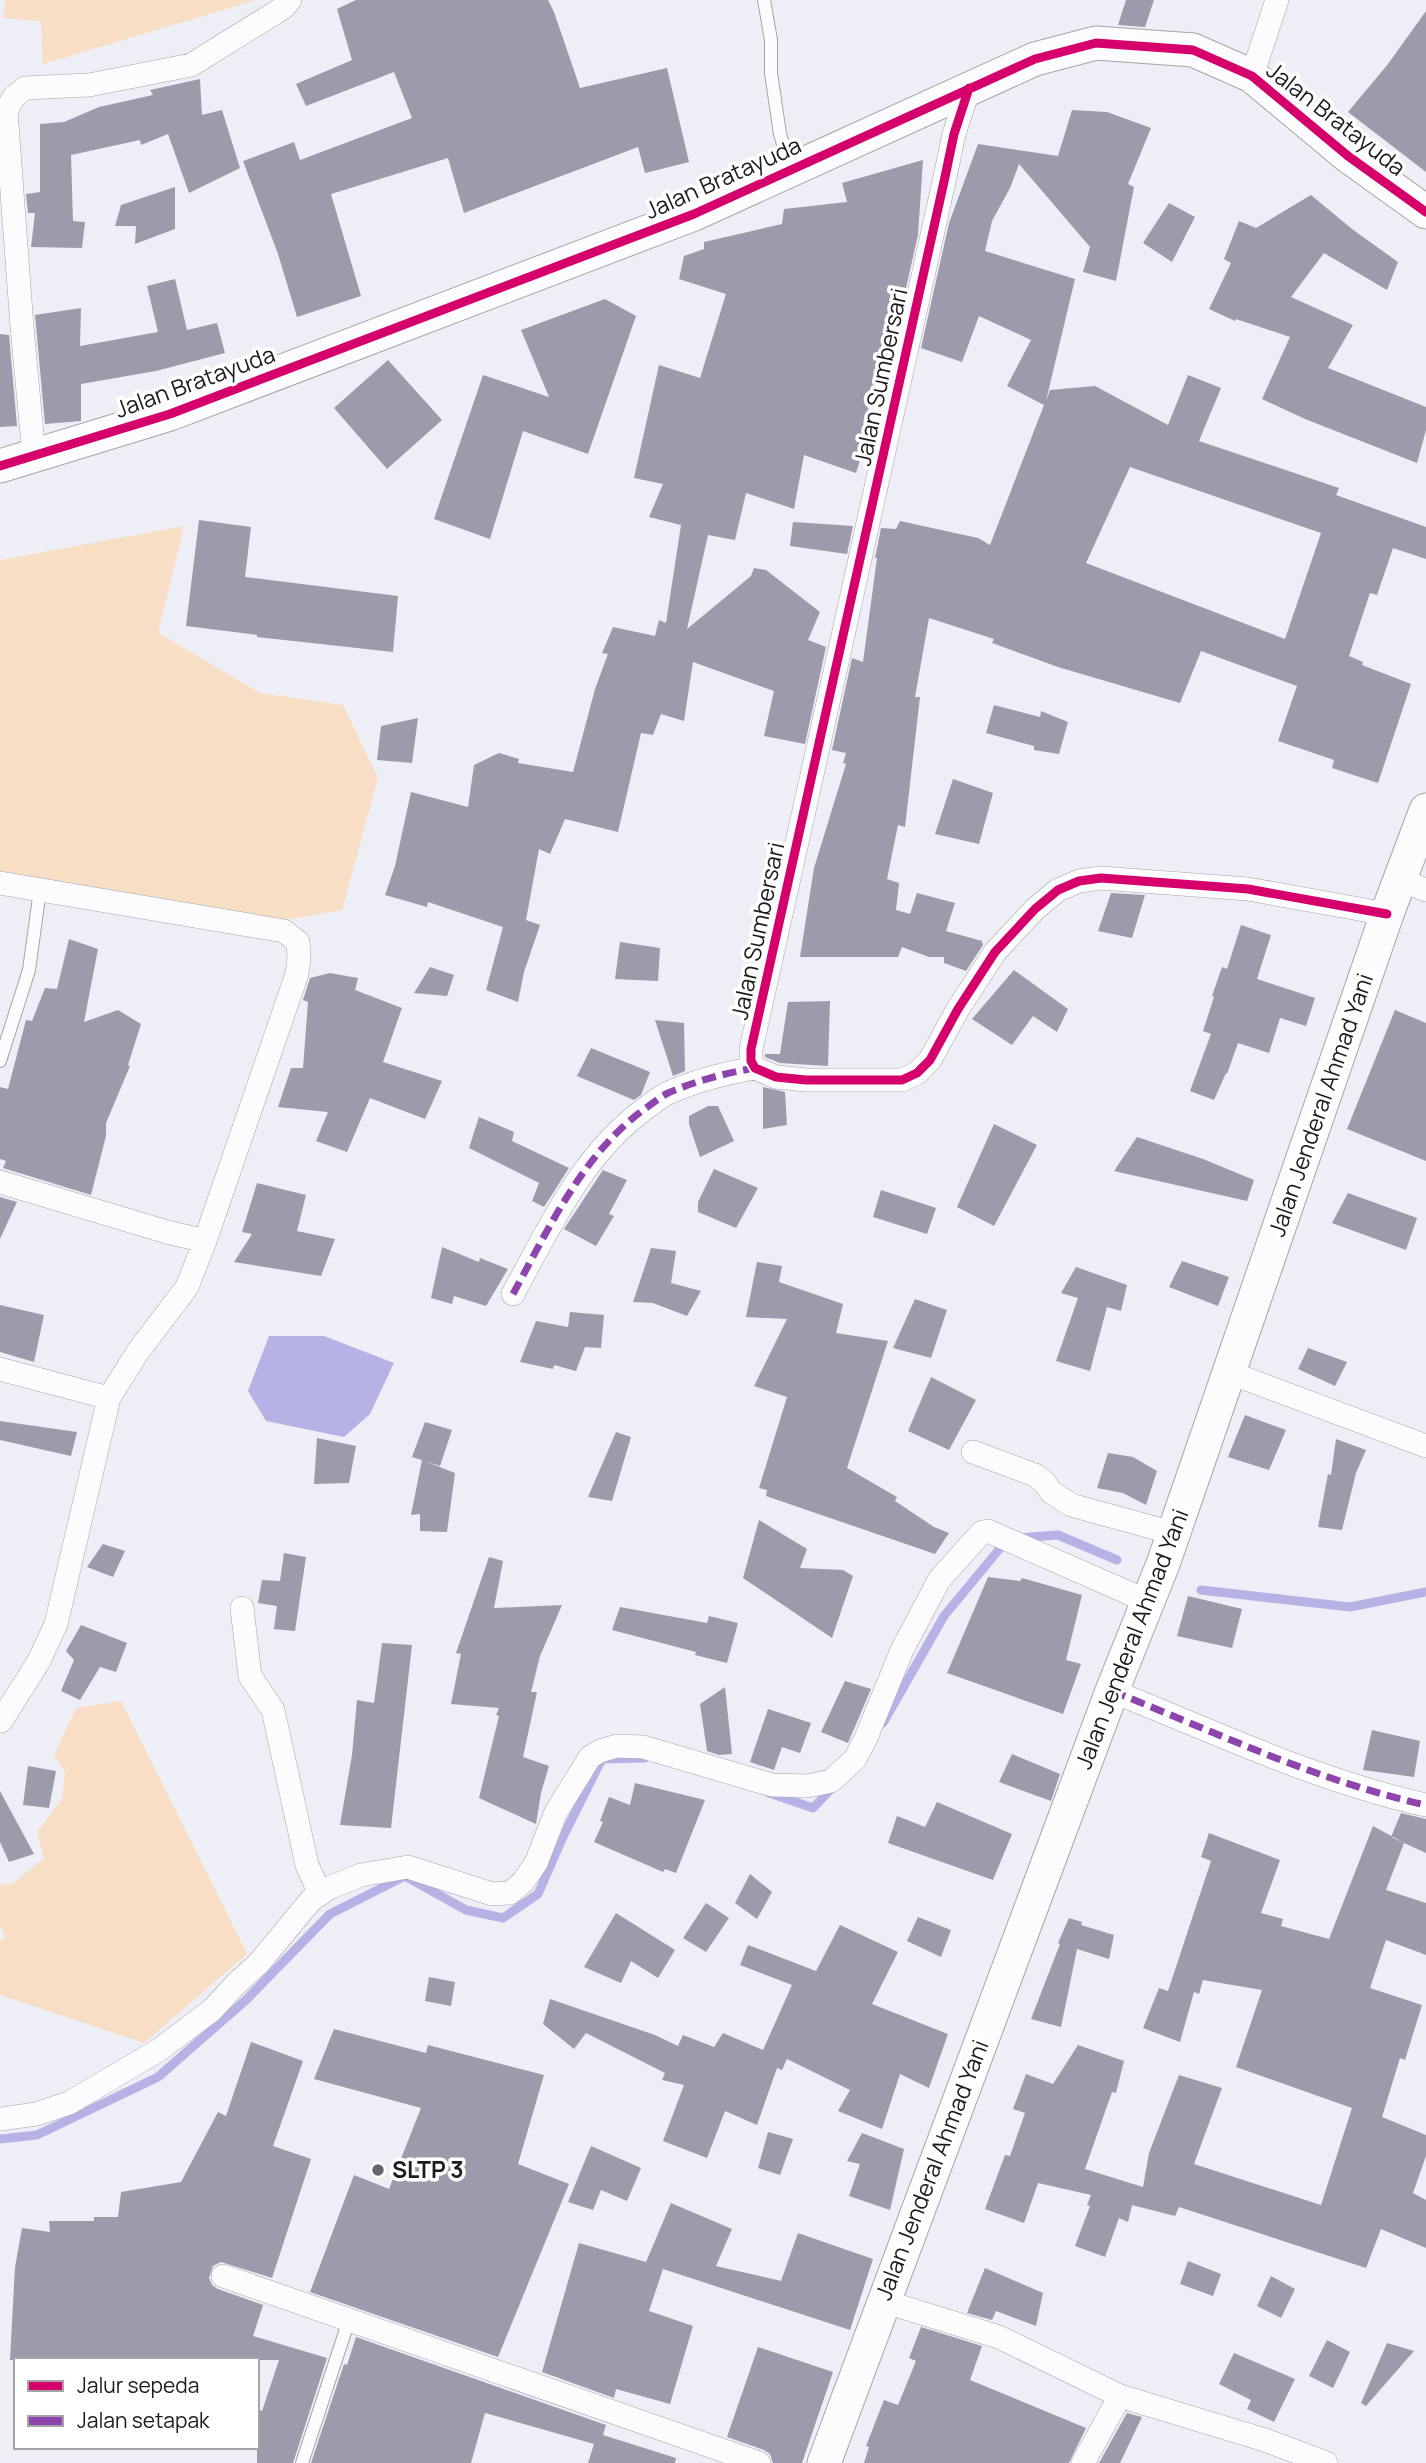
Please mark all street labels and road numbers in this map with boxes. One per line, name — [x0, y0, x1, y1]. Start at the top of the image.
street label: Jalan Bratayuda — [1261, 54, 1413, 183]
street label: Jalan Bratayuda — [639, 128, 806, 226]
street label: Jalan Sumbersari — [846, 285, 914, 468]
street label: Jalan Bratayuda — [110, 337, 279, 425]
street label: Jalan Sumbersari — [723, 839, 791, 1022]
street label: Jalan Jenderal Ahmad Yani — [1260, 969, 1380, 1241]
street label: Jalan Jenderal Ahmad Yani — [1067, 1504, 1196, 1773]
street label: Jalan Jenderal Ahmad Yani — [867, 2035, 996, 2304]

